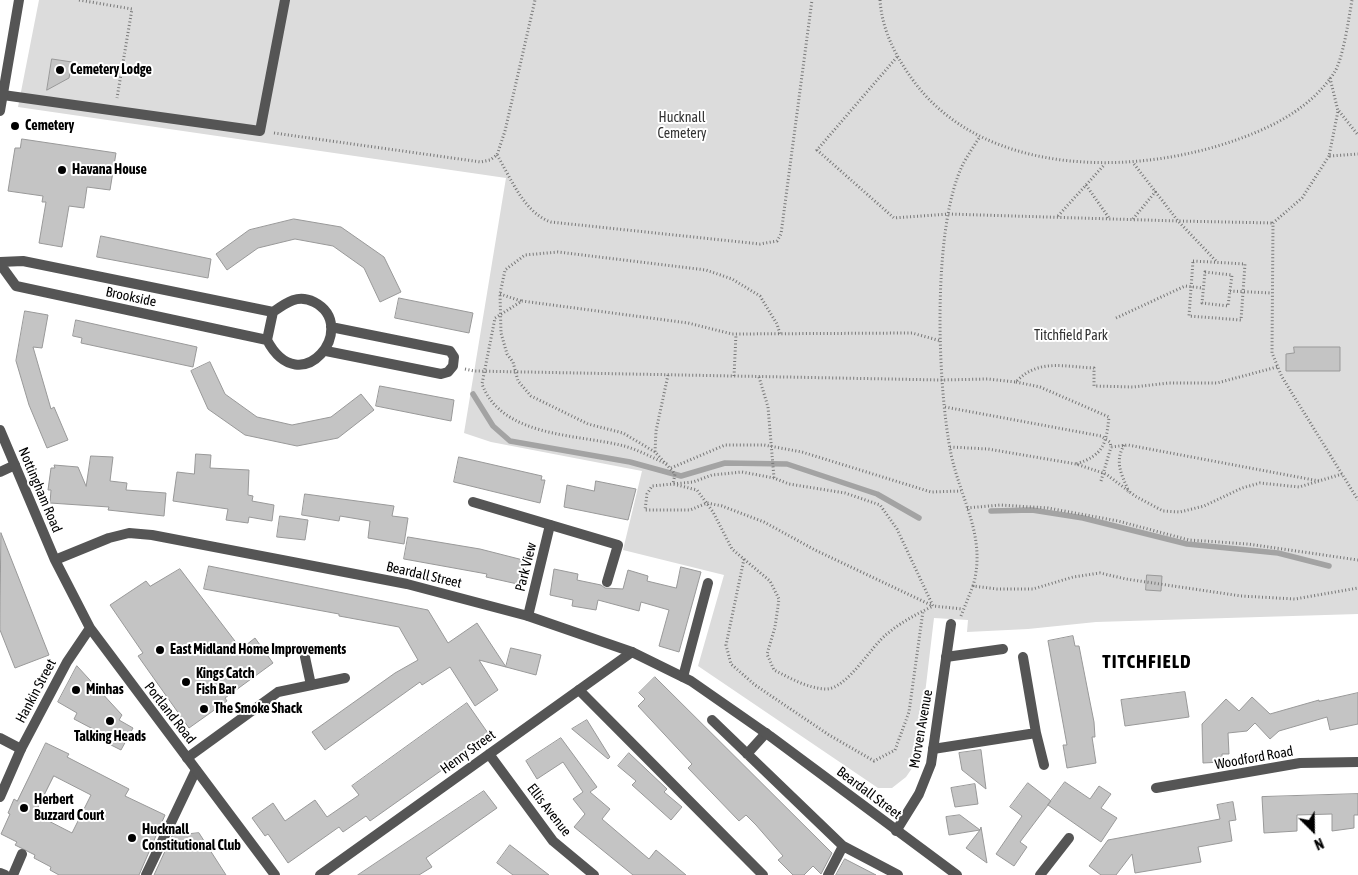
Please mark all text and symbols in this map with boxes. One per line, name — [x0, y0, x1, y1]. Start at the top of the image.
place label: Cemetery Lodge — [70, 62, 152, 78]
marker: Cemetery Lodge — [54, 64, 66, 76]
park label: Hucknall Cemetery — [657, 110, 707, 142]
place label: Cemetery — [25, 118, 74, 134]
marker: Cemetery — [9, 120, 21, 132]
place label: Havana House — [72, 162, 147, 178]
marker: Havana House — [56, 164, 68, 176]
street label: Brookside — [104, 283, 158, 311]
park label: Titchfield Park — [1034, 328, 1108, 344]
street label: Nottingham Road — [14, 445, 66, 535]
street label: Park View — [512, 541, 540, 593]
street label: Beardall Street — [385, 558, 463, 592]
place label: East Midland Home Improvements — [170, 642, 346, 658]
marker: East Midland Home Improvements — [154, 644, 166, 656]
district label: TITCHFIELD — [1101, 651, 1193, 673]
street label: Hankin Street — [12, 656, 60, 726]
place label: Kings Catch Fish Bar — [196, 666, 254, 699]
marker: Kings Catch Fish Bar — [180, 676, 192, 688]
street label: Portland Road — [141, 679, 199, 747]
place label: Minhas — [86, 682, 124, 698]
marker: Minhas — [70, 684, 82, 696]
street label: Morven Avenue — [906, 688, 936, 770]
place label: The Smoke Shack — [214, 701, 302, 717]
marker: The Smoke Shack — [198, 703, 210, 715]
marker: Talking Heads — [104, 715, 116, 727]
street label: Henry Street — [437, 726, 499, 778]
place label: Talking Heads — [74, 729, 146, 745]
street label: Woodford Road — [1213, 743, 1295, 773]
street label: Beardall Street — [833, 763, 905, 823]
street label: Ellis Avenue — [523, 780, 575, 840]
place label: Herbert Buzzard Court — [34, 792, 104, 824]
marker: Herbert Buzzard Court — [18, 802, 30, 814]
north arrow — [1288, 805, 1338, 855]
place label: Hucknall Constitutional Club — [142, 822, 241, 854]
marker: Hucknall Constitutional Club — [126, 832, 138, 844]
text: N — [1312, 835, 1326, 853]

